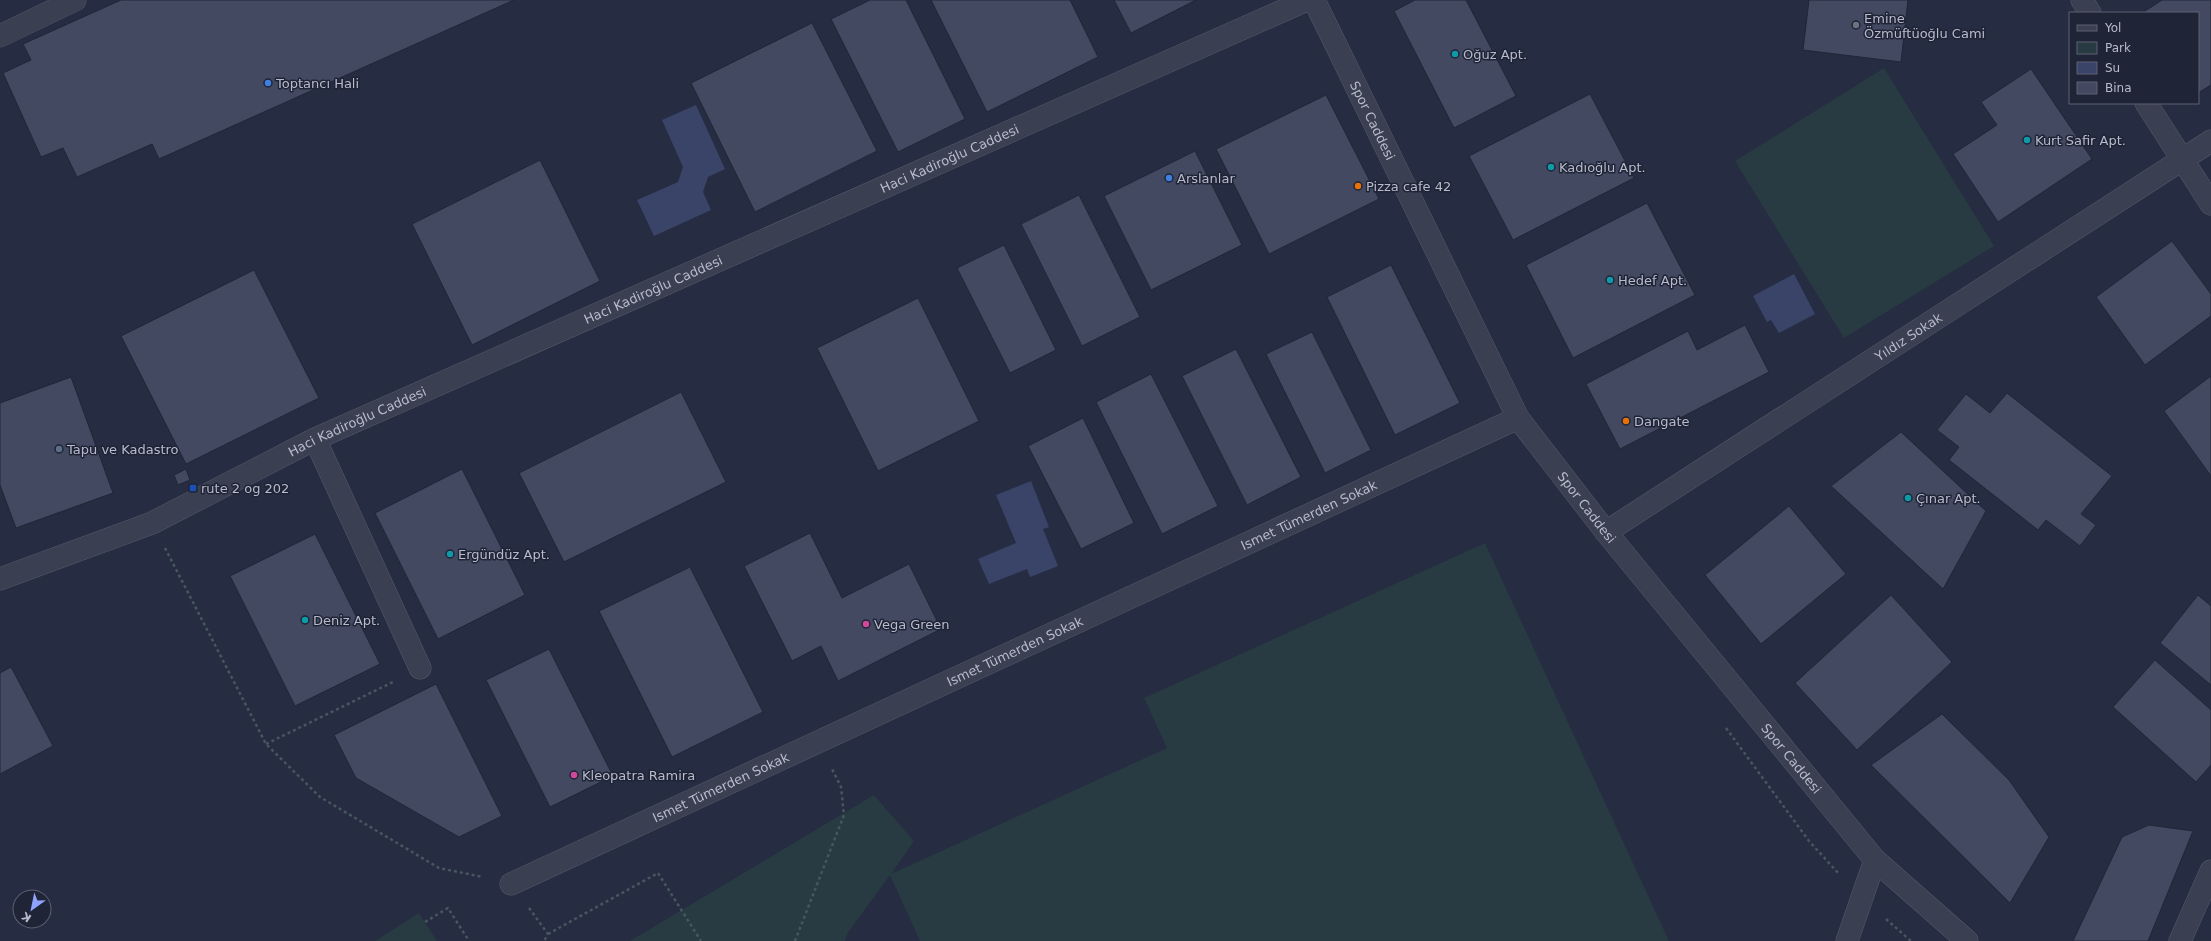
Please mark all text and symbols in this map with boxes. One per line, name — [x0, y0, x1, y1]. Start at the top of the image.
place label: Emine Özmüftüoğlu Cami — [1864, 11, 1985, 41]
legend — [2069, 12, 2199, 104]
marker: Emine Özmüftüoğlu Cami — [1851, 20, 1861, 30]
text: Yol — [2104, 21, 2121, 35]
text: Park — [2105, 41, 2131, 55]
place label: Oğuz Apt. — [1463, 47, 1527, 62]
marker: Oğuz Apt. — [1450, 49, 1460, 59]
text: Su — [2105, 61, 2120, 75]
place label: Toptancı Hali — [275, 76, 359, 91]
marker: Toptancı Hali — [263, 78, 273, 88]
street label: Spor Caddesi — [1347, 78, 1398, 162]
text: Bina — [2105, 81, 2132, 95]
street label: Haci Kadiroğlu Caddesi — [878, 121, 1021, 196]
place label: Kurt Safir Apt. — [2035, 133, 2126, 148]
marker: Kurt Safir Apt. — [2022, 135, 2032, 145]
place label: Kadıoğlu Apt. — [1559, 160, 1646, 175]
marker: Kadıoğlu Apt. — [1546, 162, 1556, 172]
place label: Arslanlar — [1177, 171, 1235, 186]
marker: Arslanlar — [1164, 173, 1174, 183]
place label: Pizza cafe 42 — [1366, 179, 1451, 194]
marker: Pizza cafe 42 — [1353, 181, 1363, 191]
street label: Haci Kadiroğlu Caddesi — [581, 252, 725, 327]
place label: Hedef Apt. — [1618, 273, 1687, 288]
marker: Hedef Apt. — [1605, 275, 1615, 285]
street label: Yıldız Sokak — [1871, 309, 1945, 364]
street label: Haci Kadiroğlu Caddesi — [285, 383, 428, 459]
place label: Dangate — [1634, 414, 1690, 429]
marker: Dangate — [1621, 416, 1631, 426]
place label: Tapu ve Kadastro — [66, 442, 179, 457]
marker: Tapu ve Kadastro — [54, 444, 64, 454]
street label: Spor Caddesi — [1555, 469, 1619, 546]
street label: Ismet Tümerden Sokak — [1238, 477, 1380, 553]
place label: rute 2 og 202 — [201, 481, 289, 496]
marker: rute 2 og 202 — [188, 483, 198, 493]
place label: Çınar Apt. — [1916, 491, 1981, 506]
marker: Çınar Apt. — [1903, 493, 1913, 503]
place label: Ergündüz Apt. — [458, 547, 550, 562]
marker: Ergündüz Apt. — [445, 549, 455, 559]
place label: Deniz Apt. — [313, 613, 380, 628]
street label: Ismet Tümerden Sokak — [944, 613, 1086, 689]
marker: Deniz Apt. — [300, 615, 310, 625]
place label: Vega Green — [874, 617, 950, 632]
marker: Vega Green — [861, 619, 871, 629]
street label: Spor Caddesi — [1759, 720, 1825, 796]
street label: Ismet Tümerden Sokak — [650, 749, 792, 825]
place label: Kleopatra Ramira — [582, 768, 695, 783]
marker: Kleopatra Ramira — [569, 770, 579, 780]
north arrow — [12, 889, 52, 929]
text: K — [19, 909, 34, 925]

